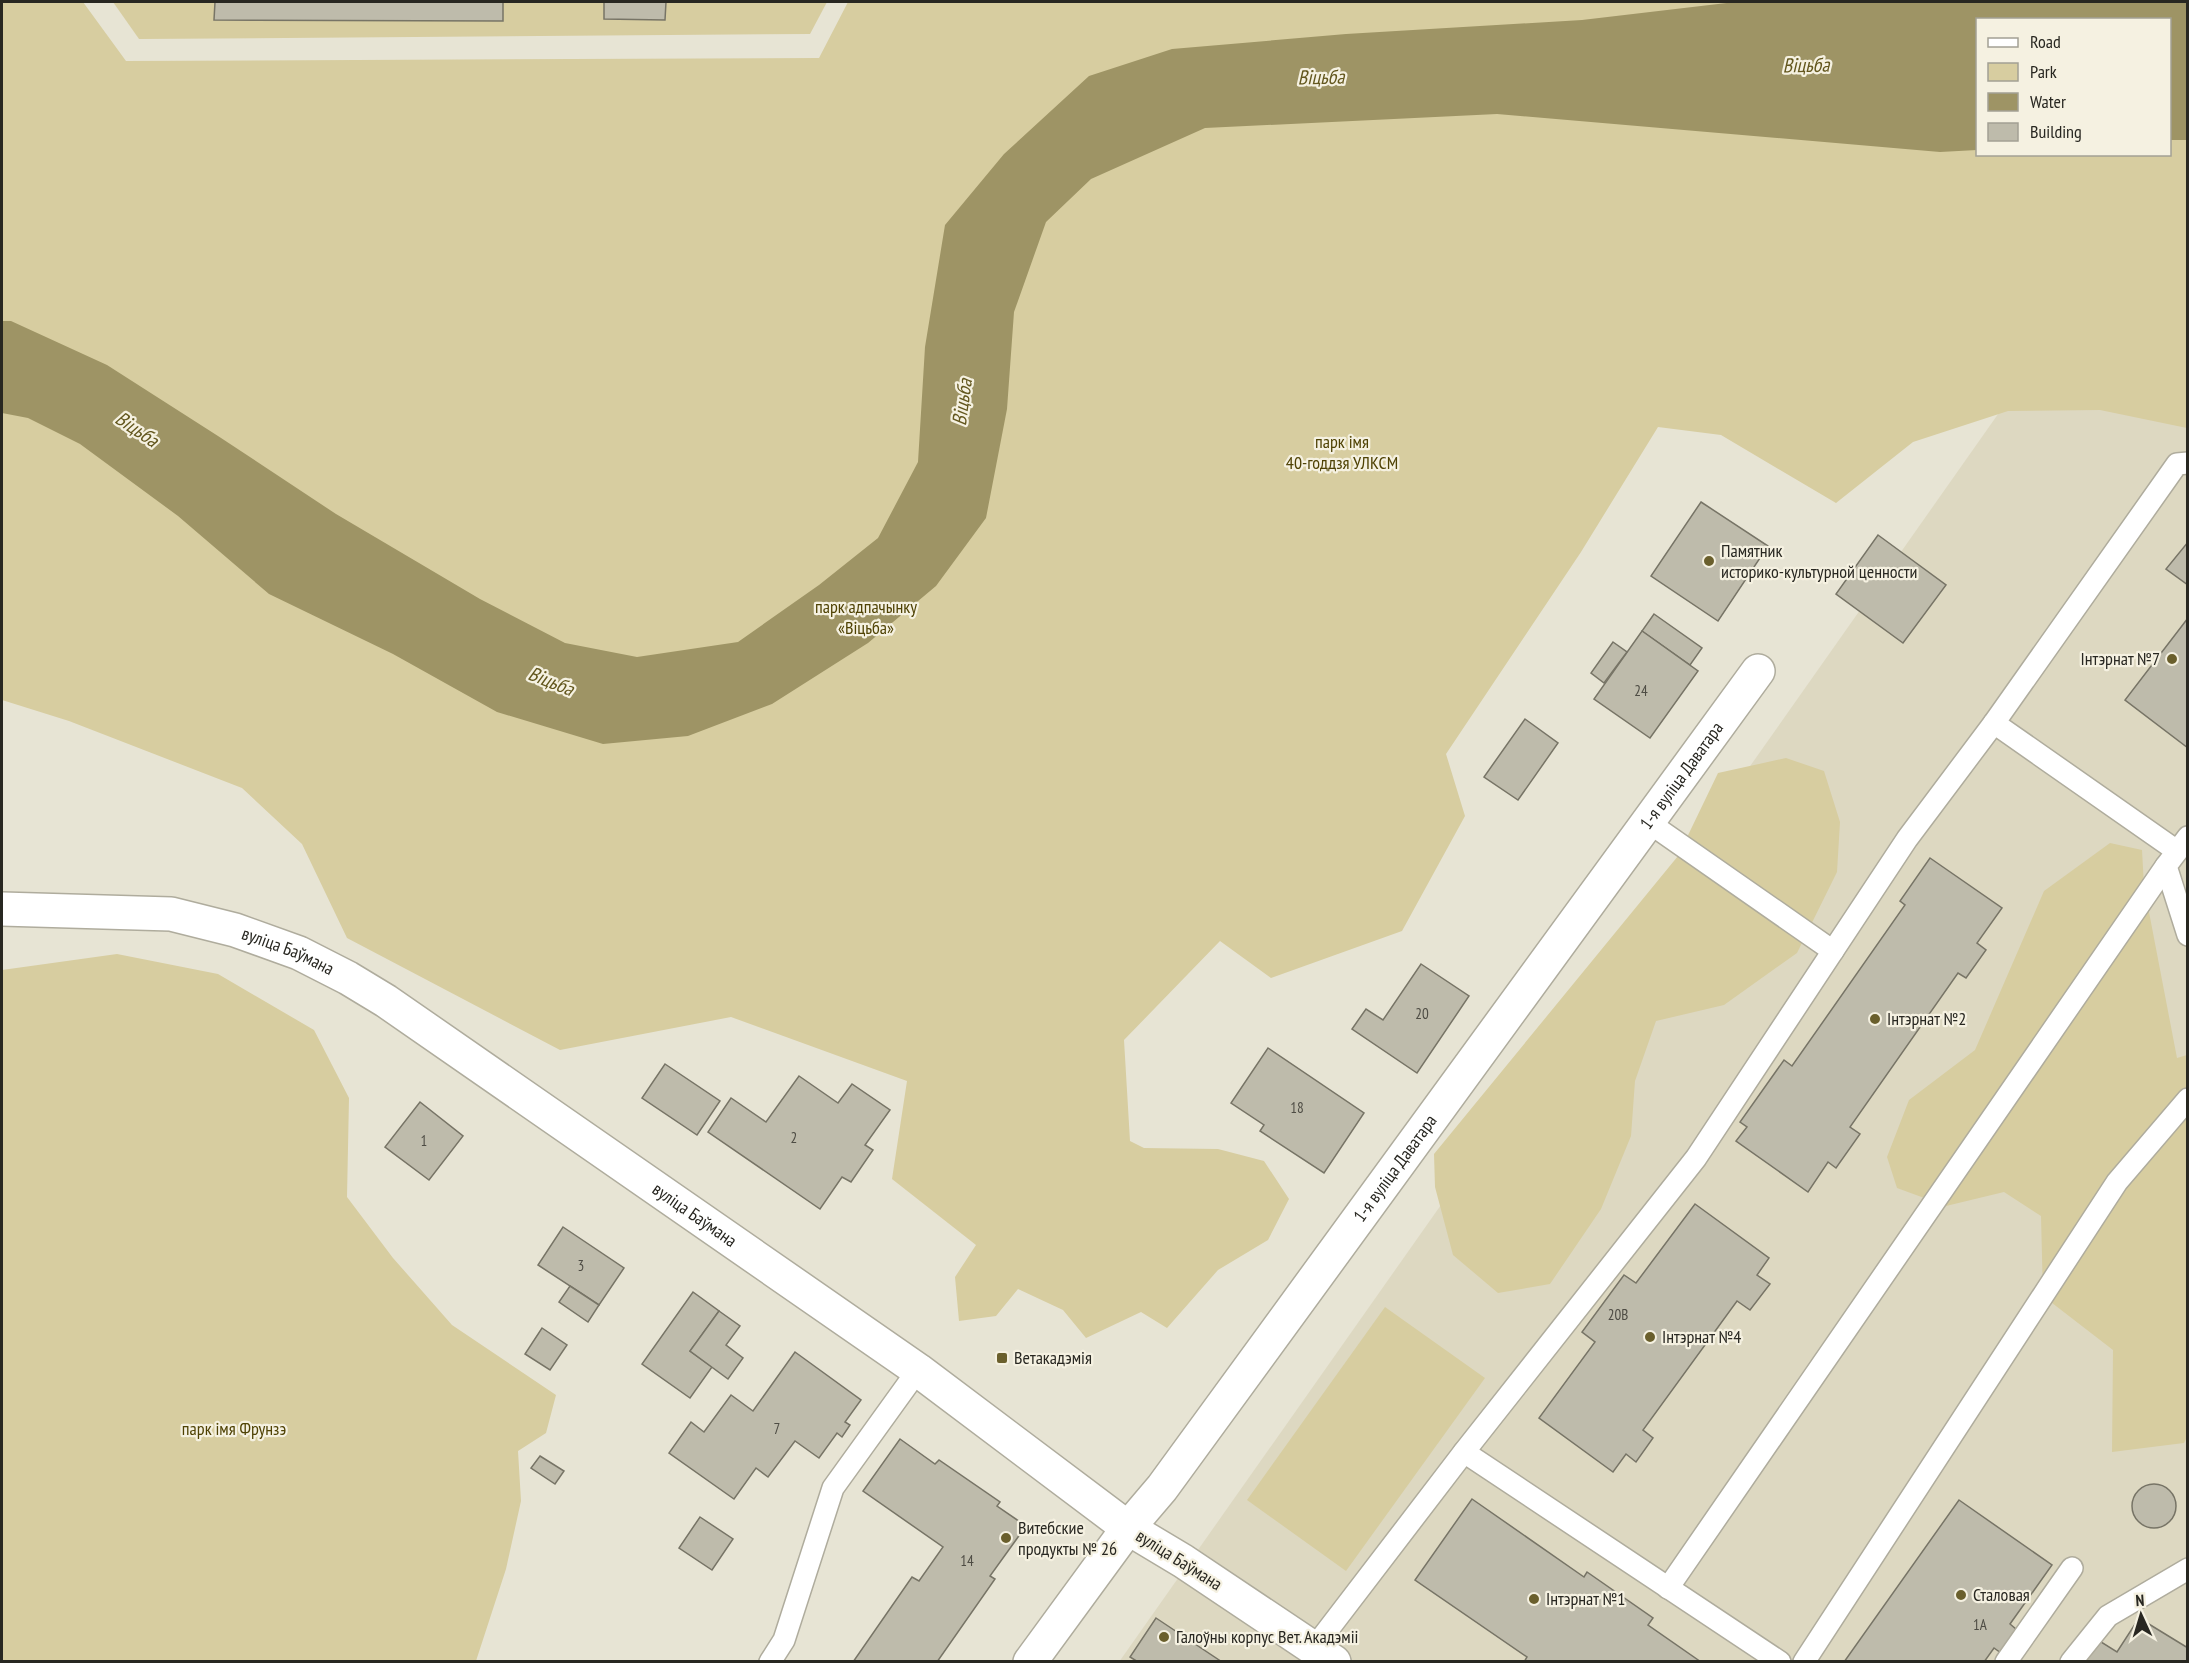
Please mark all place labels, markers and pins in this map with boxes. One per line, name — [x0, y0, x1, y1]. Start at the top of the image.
place label: Памятник историко-культурной ценности — [1721, 539, 1917, 583]
marker: Памятник историко-культурной ценности — [1702, 554, 1716, 568]
place label: Інтэрнат №7 — [2081, 647, 2160, 670]
marker: Інтэрнат №7 — [2165, 652, 2179, 666]
place label: Інтэрнат №2 — [1887, 1007, 1966, 1030]
marker: Інтэрнат №2 — [1868, 1012, 1882, 1026]
place label: Інтэрнат №4 — [1662, 1325, 1741, 1348]
marker: Інтэрнат №4 — [1643, 1330, 1657, 1344]
place label: Ветакадэмія — [1014, 1346, 1092, 1369]
marker: Ветакадэмія — [995, 1351, 1009, 1365]
place label: Витебские продукты № 26 — [1018, 1516, 1117, 1560]
marker: Витебские продукты № 26 — [999, 1531, 1013, 1545]
place label: Сталовая — [1973, 1583, 2030, 1606]
place label: Інтэрнат №1 — [1546, 1587, 1625, 1610]
marker: Сталовая — [1954, 1588, 1968, 1602]
marker: Інтэрнат №1 — [1527, 1592, 1541, 1606]
place label: Галоўны корпус Вет. Акадэміі — [1176, 1625, 1358, 1648]
marker: Галоўны корпус Вет. Акадэміі — [1157, 1630, 1171, 1644]

